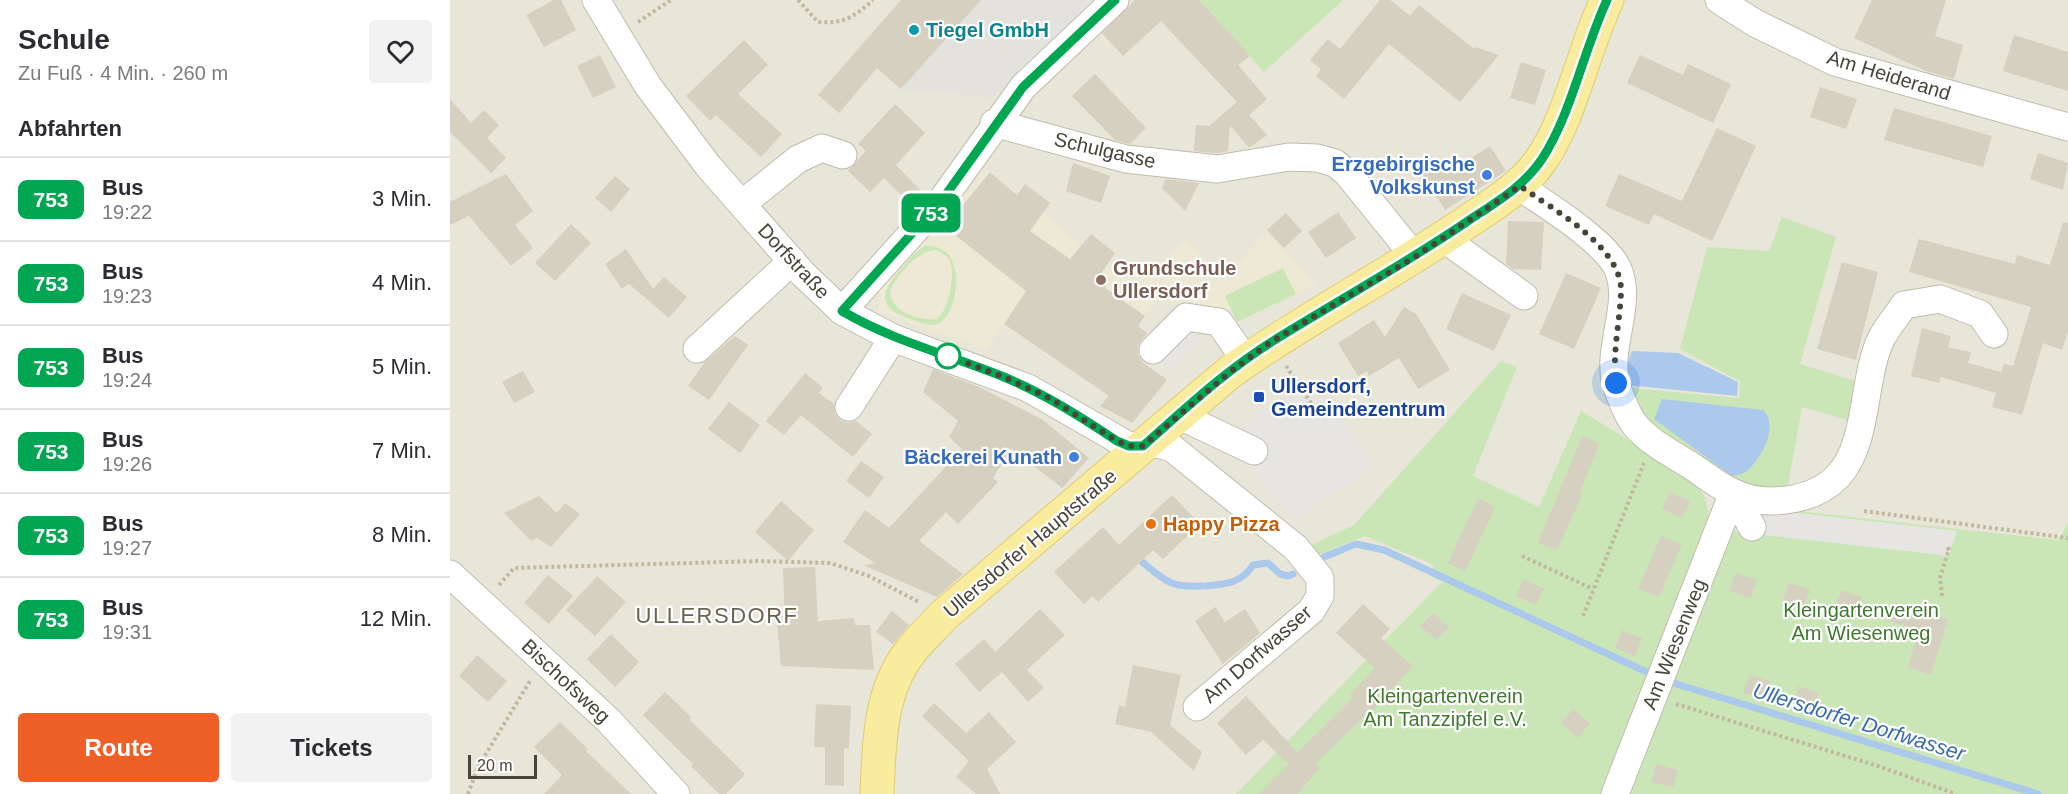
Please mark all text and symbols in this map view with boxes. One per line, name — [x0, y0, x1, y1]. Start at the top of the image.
place label: Tiegel GmbH — [926, 19, 1049, 41]
button: heart — [369, 20, 432, 83]
marker: Tiegel GmbH — [907, 23, 921, 37]
text: Schule — [18, 24, 110, 55]
street label: Am Heiderand — [1825, 46, 1953, 104]
text: Zu Fuß · 4 Min. · 260 m — [18, 62, 228, 84]
text: Abfahrten — [18, 116, 122, 141]
street label: Schulgasse — [1052, 128, 1158, 172]
place label: Erzgebirgische Volkskunst — [1332, 153, 1475, 198]
marker: Erzgebirgische Volkskunst — [1480, 168, 1494, 182]
text: Bus — [102, 175, 144, 200]
text: 3 Min. — [372, 186, 432, 211]
text: 753 — [33, 188, 69, 211]
line badge: 753 — [896, 194, 966, 232]
text: 19:22 — [102, 201, 152, 223]
text: 753 — [913, 202, 949, 225]
street label: Dorfstraße — [754, 219, 834, 303]
place label: Grundschule Ullersdorf — [1113, 257, 1236, 302]
text: Bus — [102, 259, 144, 284]
text: 4 Min. — [372, 270, 432, 295]
text: 753 — [33, 272, 69, 295]
marker: Grundschule Ullersdorf — [1094, 273, 1108, 287]
text: 19:23 — [102, 285, 152, 307]
text: Bus — [102, 343, 144, 368]
unlabelled marker — [935, 343, 961, 369]
text: 5 Min. — [372, 354, 432, 379]
text: 753 — [33, 356, 69, 379]
your location — [1601, 368, 1631, 398]
text: 19:24 — [102, 369, 152, 391]
place label: Ullersdorf, Gemeindezentrum — [1271, 375, 1445, 420]
marker: Ullersdorf, Gemeindezentrum — [1252, 390, 1266, 404]
text: Bus — [102, 427, 144, 452]
text: 7 Min. — [372, 438, 432, 463]
text: 753 — [33, 440, 69, 463]
place label: Bäckerei Kunath — [904, 446, 1062, 468]
marker: Bäckerei Kunath — [1067, 450, 1081, 464]
text: 19:26 — [102, 453, 152, 475]
street label: Ullersdorfer Hauptstraße — [939, 464, 1121, 622]
text: Bus — [102, 511, 144, 536]
place label: Happy Pizza — [1163, 513, 1281, 535]
marker: Happy Pizza — [1144, 517, 1158, 531]
text: 8 Min. — [372, 522, 432, 547]
text: 753 — [33, 524, 69, 547]
text: 19:27 — [102, 537, 152, 559]
street label: Am Wiesenweg — [1638, 575, 1710, 713]
text: Bus — [102, 595, 144, 620]
park label: Kleingartenverein Am Wiesenweg — [1783, 599, 1939, 644]
street label: Am Dorfwasser — [1198, 601, 1316, 707]
district label: ULLERSDORF — [636, 603, 798, 628]
text: 12 Min. — [360, 606, 432, 631]
text: 753 — [33, 608, 69, 631]
text: 19:31 — [102, 621, 152, 643]
street label: Bischofsweg — [517, 635, 615, 727]
water label: Ullersdorfer Dorfwasser — [1750, 678, 1969, 765]
park label: Kleingartenverein Am Tanzzipfel e.V. — [1363, 685, 1527, 730]
button: Route — [18, 713, 219, 782]
button: Tickets — [231, 713, 432, 782]
scale bar — [468, 752, 537, 780]
text: 20 m — [477, 757, 513, 774]

